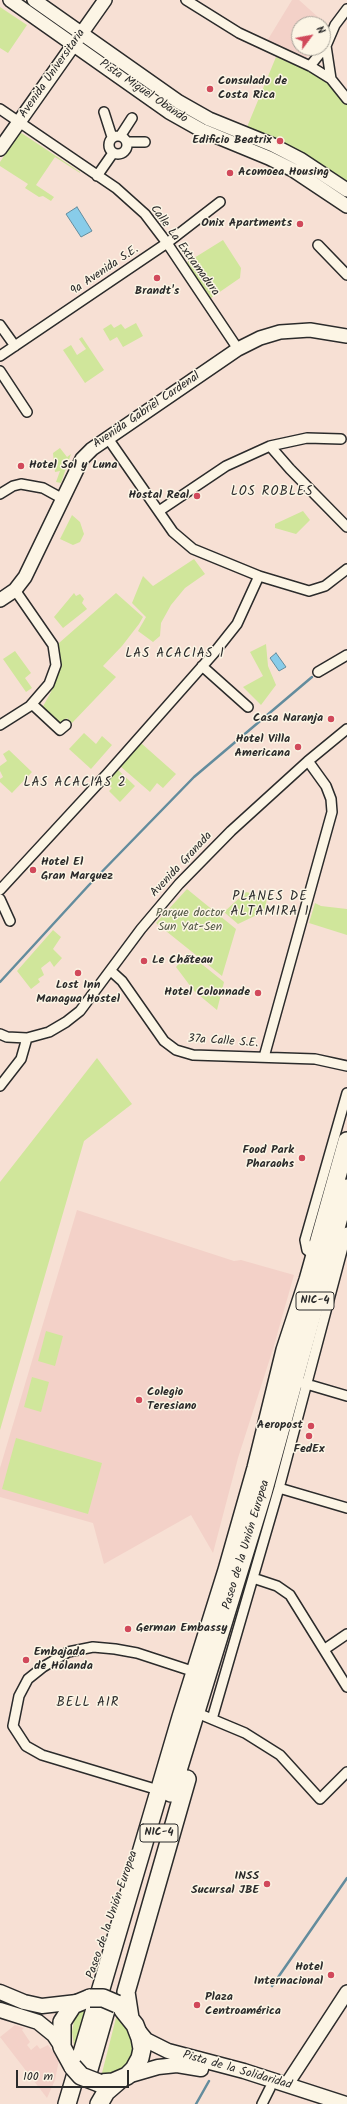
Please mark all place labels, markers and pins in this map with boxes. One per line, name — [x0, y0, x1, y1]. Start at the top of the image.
place label: Consulado de Costa Rica — [218, 75, 287, 103]
marker: Consulado de Costa Rica — [205, 84, 215, 94]
place label: Edificio Beatrix — [192, 134, 272, 148]
marker: Edificio Beatrix — [275, 136, 285, 146]
place label: Acomoea Housing — [238, 166, 329, 180]
marker: Acomoea Housing — [225, 168, 235, 178]
place label: Onix Apartments — [201, 217, 292, 231]
marker: Onix Apartments — [295, 219, 305, 229]
marker: Brandt's — [152, 273, 162, 283]
place label: Brandt's — [135, 285, 179, 299]
place label: Hotel Sol y Luna — [29, 459, 117, 473]
marker: Hotel Sol y Luna — [16, 461, 26, 471]
place label: Hostal Real — [128, 489, 189, 503]
marker: Hostal Real — [192, 491, 202, 501]
place label: Casa Naranja — [253, 712, 323, 726]
marker: Casa Naranja — [326, 714, 336, 724]
place label: Hotel Villa Americana — [235, 733, 290, 761]
marker: Hotel Villa Americana — [293, 742, 303, 752]
place label: Hotel El Gran Marquez — [41, 856, 113, 884]
marker: Hotel El Gran Marquez — [28, 865, 38, 875]
place label: Le Chãteau — [152, 954, 213, 968]
marker: Le Chãteau — [139, 956, 149, 966]
marker: Lost Inn Managua Hostel — [73, 968, 83, 978]
place label: Lost Inn Managua Hostel — [36, 979, 120, 1007]
place label: Hotel Colonnade — [164, 986, 250, 1000]
marker: Hotel Colonnade — [253, 988, 263, 998]
place label: Food Park Pharaohs — [242, 1144, 294, 1172]
marker: Food Park Pharaohs — [297, 1153, 307, 1163]
place label: Colegio Teresiano — [147, 1386, 197, 1414]
marker: Colegio Teresiano — [134, 1395, 144, 1405]
place label: Aeropost — [257, 1419, 303, 1433]
marker: Aeropost — [306, 1421, 316, 1431]
marker: FedEx — [304, 1431, 314, 1441]
place label: FedEx — [293, 1443, 325, 1457]
place label: German Embassy — [136, 1622, 227, 1636]
marker: German Embassy — [123, 1624, 133, 1634]
place label: Embajada de Holanda — [34, 1646, 93, 1674]
marker: Embajada de Holanda — [21, 1655, 31, 1665]
place label: INSS Sucursal JBE — [191, 1870, 259, 1898]
marker: INSS Sucursal JBE — [262, 1879, 272, 1889]
place label: Hotel Internacional — [254, 1961, 323, 1989]
marker: Hotel Internacional — [326, 1970, 336, 1980]
place label: Plaza Centroamérica — [205, 1991, 281, 2019]
marker: Plaza Centroamérica — [192, 2000, 202, 2010]

